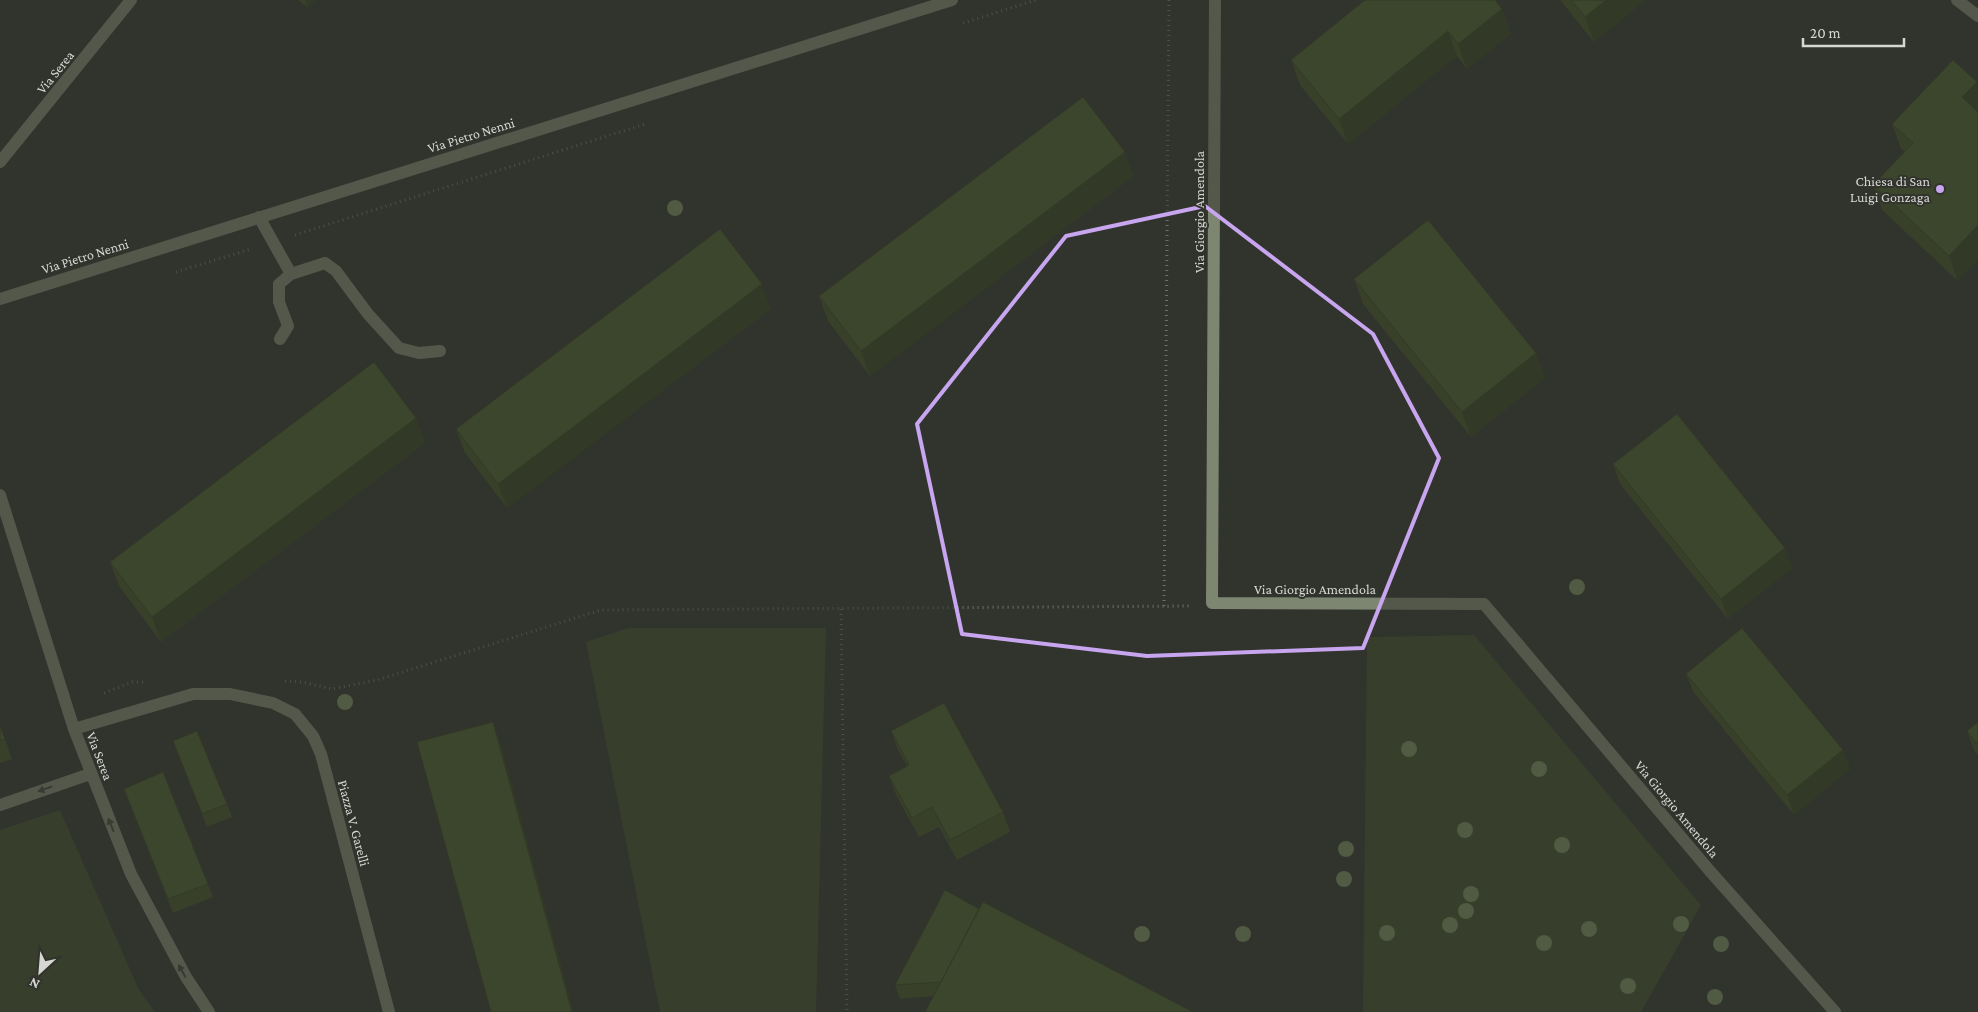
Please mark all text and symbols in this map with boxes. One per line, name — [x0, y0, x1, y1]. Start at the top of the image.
scale bar — [1803, 15, 1904, 47]
text: 20 m — [1810, 25, 1841, 41]
street label: Via Serea — [33, 47, 77, 97]
street label: Via Pietro Nenni — [426, 114, 517, 156]
street label: Via Giorgio Amendola — [1191, 150, 1207, 273]
place label: Chiesa di San Luigi Gonzaga — [1850, 173, 1931, 205]
marker: Chiesa di San Luigi Gonzaga — [1934, 183, 1946, 195]
street label: Via Pietro Nenni — [40, 235, 131, 277]
street label: Via Giorgio Amendola — [1254, 581, 1377, 597]
street label: Via Serea — [83, 730, 117, 783]
street label: Via Giorgio Amendola — [1632, 757, 1723, 861]
street label: Piazza V. Garelli — [335, 778, 373, 868]
one-way arrow — [38, 786, 53, 793]
one-way arrow — [107, 817, 115, 832]
north arrow — [15, 947, 65, 997]
one-way arrow — [178, 964, 187, 978]
text: N — [26, 974, 42, 993]

